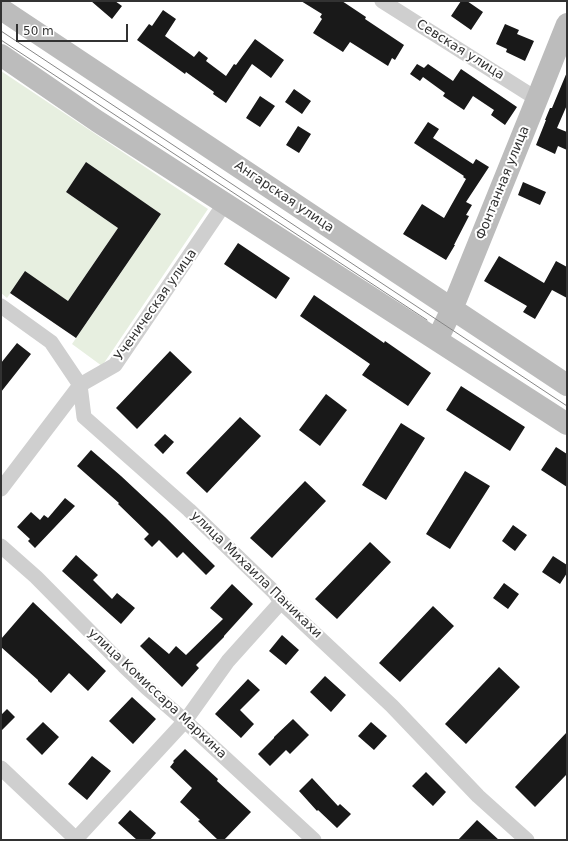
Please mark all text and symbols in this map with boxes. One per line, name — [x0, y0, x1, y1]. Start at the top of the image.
scale bar — [18, 16, 130, 42]
street label: Севская улица — [413, 17, 507, 83]
text: 50 m — [23, 24, 54, 38]
street label: Фонтанная улица — [473, 124, 533, 242]
street label: Ангарская улица — [231, 158, 337, 236]
street label: Ученическая улица — [112, 246, 200, 364]
street label: улица Михаила Паникахи — [187, 508, 325, 642]
street label: улица Комиссара Маркина — [85, 626, 229, 762]

